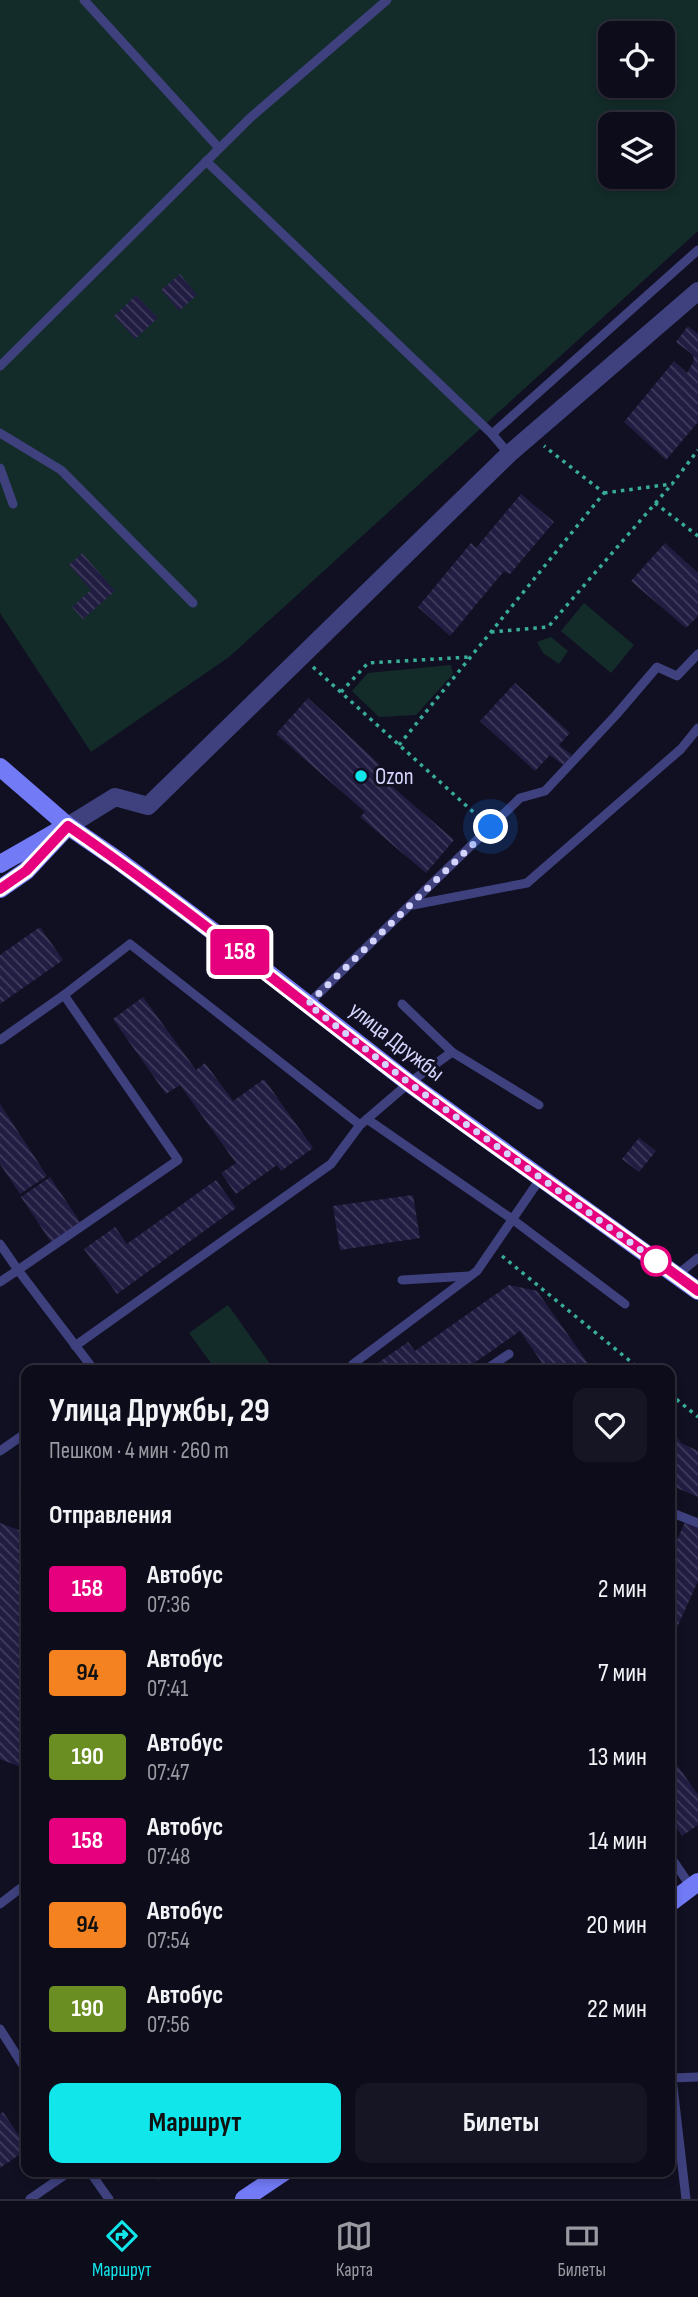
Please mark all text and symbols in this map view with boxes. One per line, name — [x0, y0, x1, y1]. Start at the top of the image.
map controls — [598, 21, 675, 189]
button: locate — [598, 21, 675, 98]
button: layers — [598, 112, 675, 189]
place label: Ozon — [375, 763, 414, 791]
marker: Ozon — [353, 768, 369, 784]
your location — [473, 809, 508, 844]
line badge: 158 — [200, 929, 280, 975]
text: 158 — [224, 937, 256, 966]
street label: улица Дружбы — [343, 996, 450, 1088]
unlabelled marker — [641, 1246, 671, 1276]
button: heart — [573, 1388, 647, 1462]
text: Улица Дружбы, 29 — [49, 1391, 270, 1431]
text: Пешком · 4 мин · 260 m — [49, 1437, 229, 1465]
text: Отправления — [49, 1500, 172, 1531]
text: Автобус — [147, 1560, 223, 1591]
text: 158 — [72, 1574, 103, 1603]
text: 2 мин — [598, 1574, 647, 1605]
text: 07:36 — [147, 1591, 190, 1619]
text: Автобус — [147, 1644, 223, 1675]
text: 94 — [76, 1658, 99, 1687]
text: 7 мин — [598, 1658, 647, 1689]
text: 07:41 — [147, 1675, 188, 1703]
text: Автобус — [147, 1728, 223, 1759]
text: 190 — [71, 1742, 104, 1771]
text: 13 мин — [588, 1742, 647, 1773]
text: 07:47 — [147, 1759, 189, 1787]
text: Автобус — [147, 1812, 223, 1843]
text: 158 — [72, 1826, 103, 1855]
text: 14 мин — [588, 1826, 647, 1857]
text: 07:48 — [147, 1843, 190, 1871]
text: Автобус — [147, 1896, 223, 1927]
text: 94 — [76, 1910, 99, 1939]
text: 20 мин — [586, 1910, 647, 1941]
text: 07:54 — [147, 1927, 190, 1955]
text: Автобус — [147, 1980, 223, 2011]
text: 190 — [71, 1994, 104, 2023]
text: 22 мин — [587, 1994, 647, 2025]
text: 07:56 — [147, 2011, 190, 2039]
button: Маршрут — [49, 2083, 341, 2163]
button: Билеты — [355, 2083, 647, 2163]
tab: Маршрут — [92, 2217, 151, 2282]
tab: Карта — [335, 2217, 373, 2282]
tab: Билеты — [557, 2217, 606, 2282]

